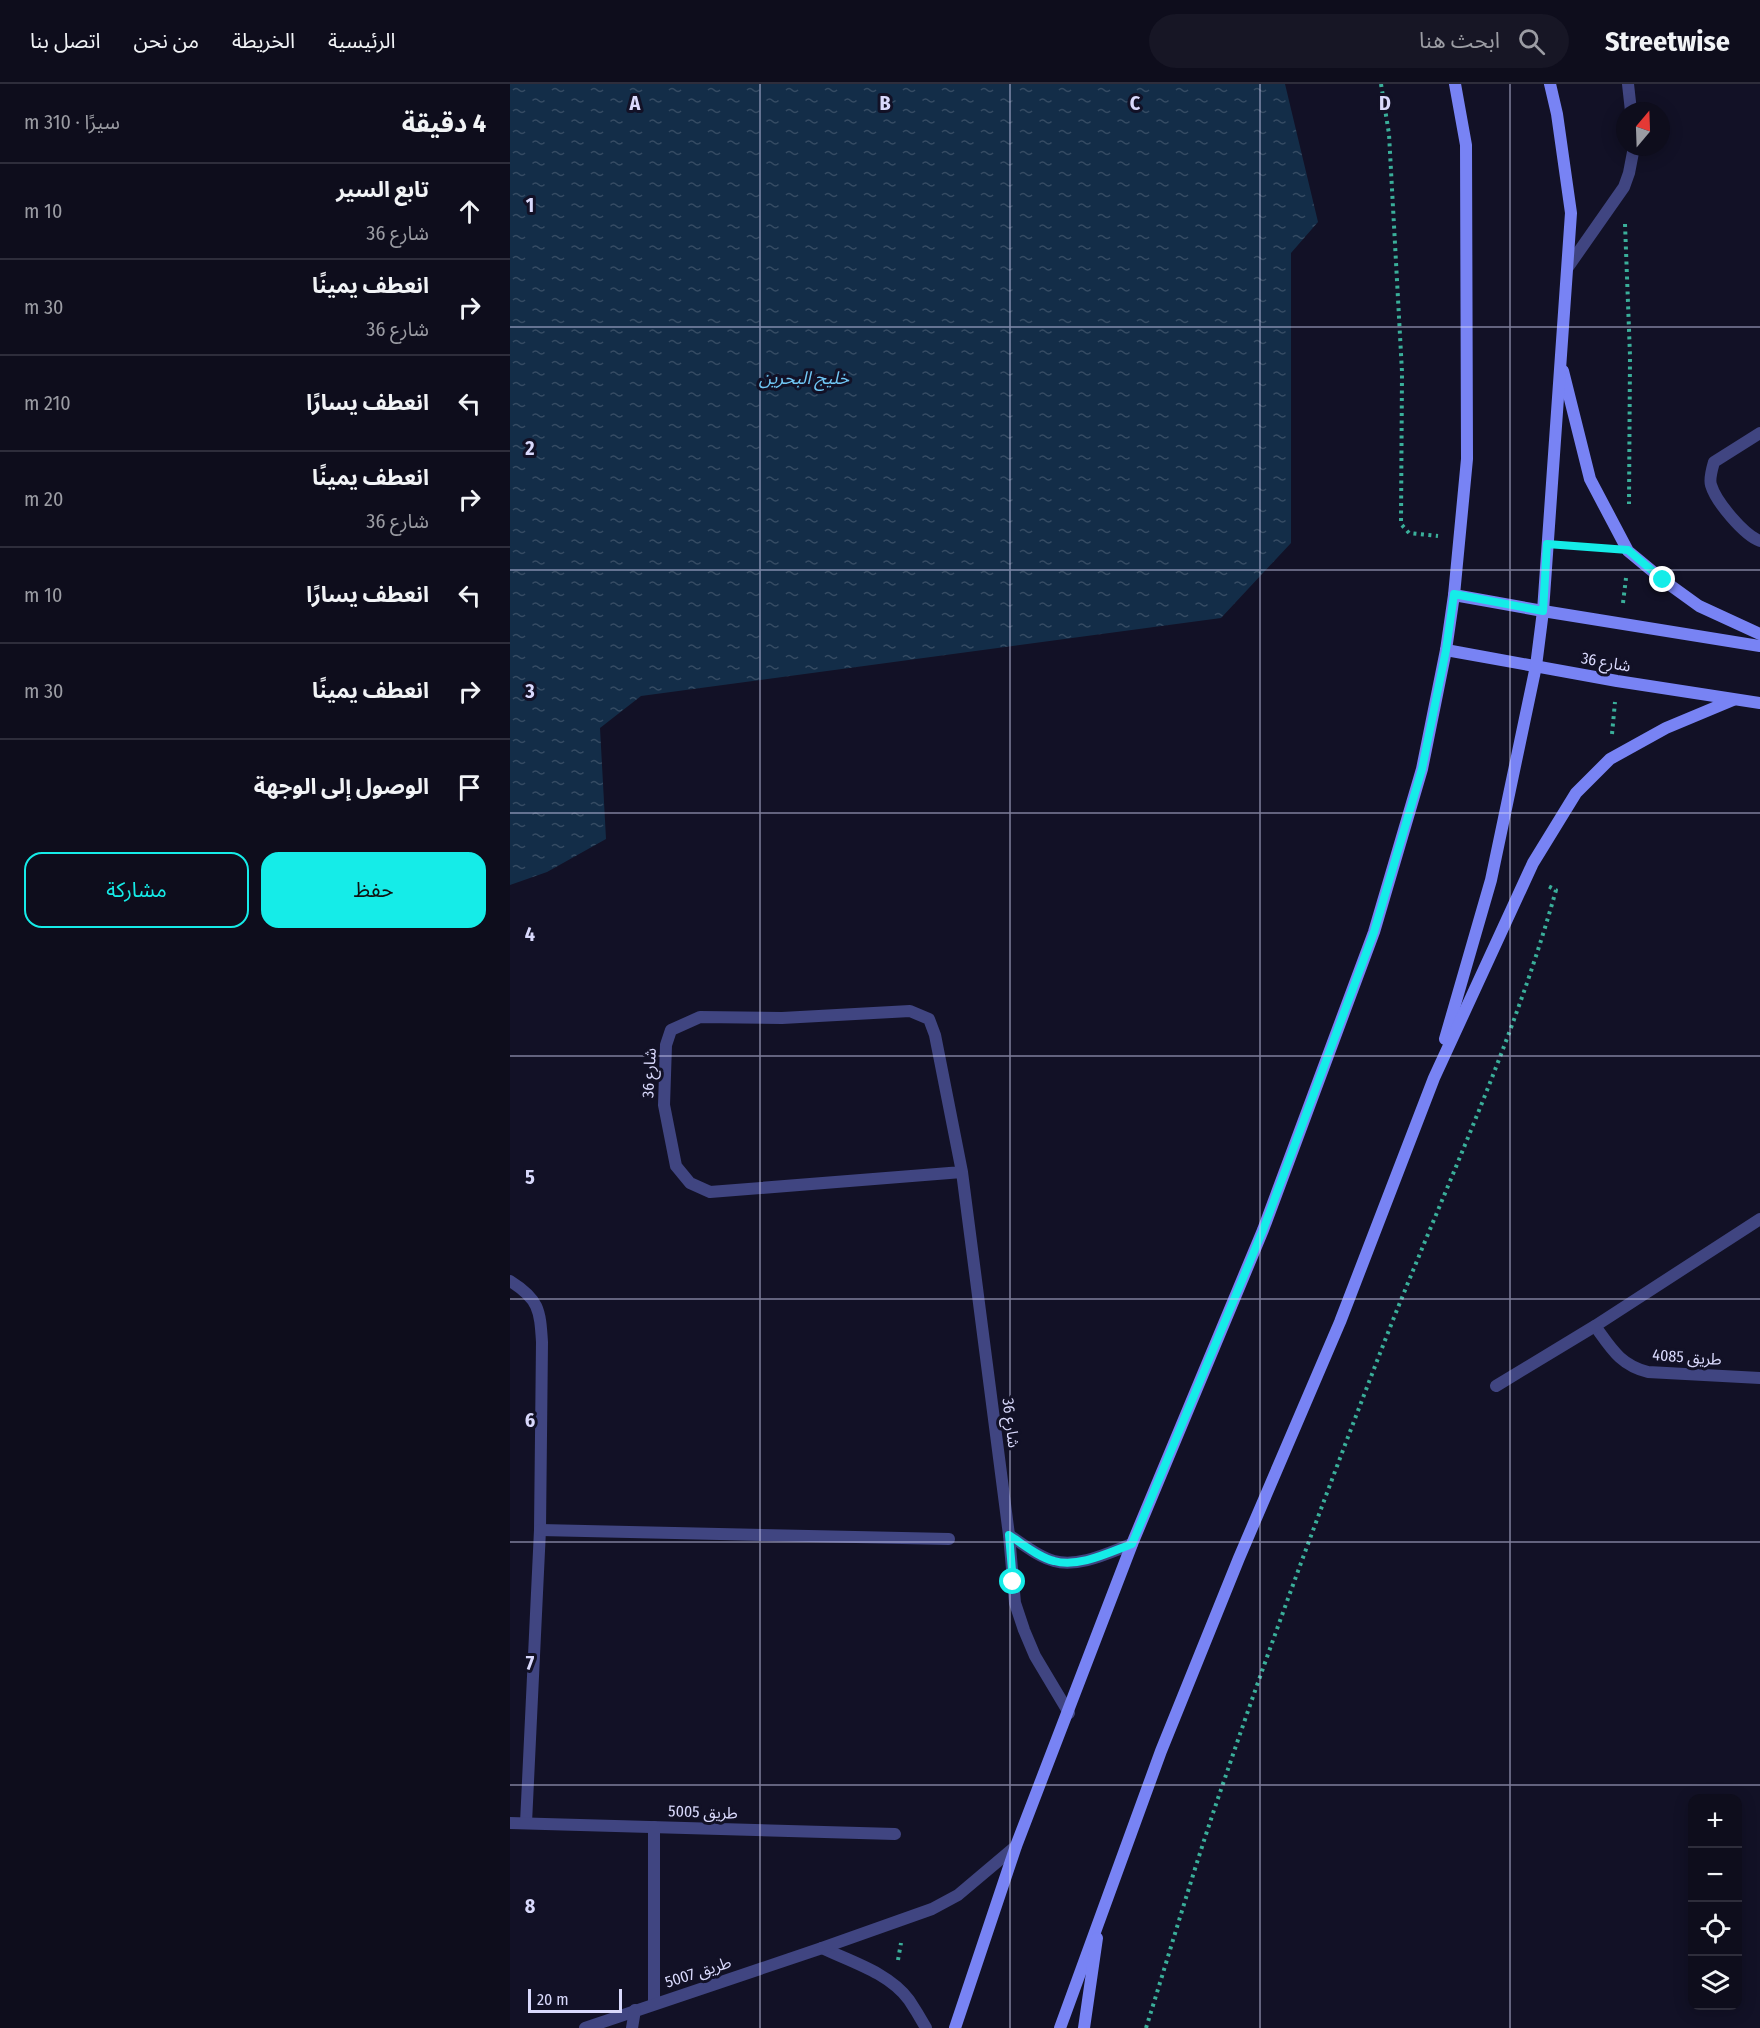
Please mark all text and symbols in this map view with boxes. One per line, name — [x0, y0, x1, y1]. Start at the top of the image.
search box — [1149, 14, 1569, 68]
icon: search — [1515, 25, 1548, 58]
text: Streetwise — [1605, 25, 1730, 58]
text: ابحث هنا — [1419, 27, 1500, 54]
text: اتصل بنا — [30, 28, 100, 54]
text: من نحن — [133, 28, 199, 54]
text: الخريطة — [232, 28, 295, 54]
text: الرئيسية — [328, 28, 396, 54]
text: A — [629, 91, 642, 115]
text: B — [879, 91, 891, 115]
text: C — [1130, 91, 1141, 115]
text: D — [1379, 91, 1391, 115]
north arrow — [1616, 102, 1670, 156]
text: 4 دقيقة — [402, 108, 486, 139]
text: سيرًا · 310 m — [24, 110, 120, 134]
text: تابع السير — [336, 176, 429, 203]
text: 1 — [526, 193, 534, 217]
icon: ahead — [453, 195, 486, 228]
text: 10 m — [24, 199, 62, 223]
text: شارع 36 — [366, 221, 429, 245]
text: انعطف يمينًا — [312, 272, 429, 299]
icon: right — [453, 291, 486, 324]
text: 30 m — [24, 295, 64, 319]
text: شارع 36 — [366, 317, 429, 341]
water label: خليج البحرين — [759, 367, 850, 392]
icon: left — [453, 387, 486, 420]
text: انعطف يسارًا — [306, 389, 429, 416]
text: 210 m — [24, 391, 71, 415]
text: 2 — [524, 436, 535, 460]
text: انعطف يمينًا — [312, 464, 429, 491]
icon: right — [453, 483, 486, 516]
text: 20 m — [24, 487, 63, 511]
text: شارع 36 — [366, 509, 429, 533]
route end — [1649, 566, 1675, 592]
icon: left — [453, 579, 486, 612]
text: انعطف يسارًا — [306, 581, 429, 608]
text: 10 m — [24, 583, 62, 607]
street label: شارع 36 — [1579, 648, 1632, 679]
icon: right — [453, 675, 486, 708]
text: انعطف يمينًا — [312, 677, 429, 704]
text: 30 m — [24, 679, 64, 703]
text: 3 — [524, 679, 535, 703]
icon: arrive — [453, 771, 486, 804]
text: الوصول إلى الوجهة — [254, 773, 429, 800]
button: مشاركة — [24, 852, 249, 928]
button: حفظ — [261, 852, 486, 928]
text: 4 — [525, 922, 535, 946]
street label: شارع 36 — [638, 1047, 663, 1099]
text: 5 — [525, 1165, 535, 1189]
street label: طريق 4085 — [1652, 1345, 1723, 1370]
street label: شارع 36 — [996, 1397, 1023, 1449]
text: 6 — [525, 1408, 535, 1432]
route start — [999, 1568, 1025, 1594]
text: 7 — [526, 1651, 535, 1675]
map controls — [1688, 1794, 1742, 2010]
button: + — [1688, 1794, 1742, 1848]
street label: طريق 5005 — [668, 1801, 738, 1824]
button: − — [1688, 1848, 1742, 1902]
text: 8 — [525, 1894, 536, 1918]
button: locate — [1688, 1902, 1742, 1956]
street label: طريق 5007 — [663, 1952, 734, 1993]
button: layers — [1688, 1956, 1742, 2010]
scale bar — [528, 1986, 622, 2014]
text: 20 m — [537, 1990, 568, 2009]

